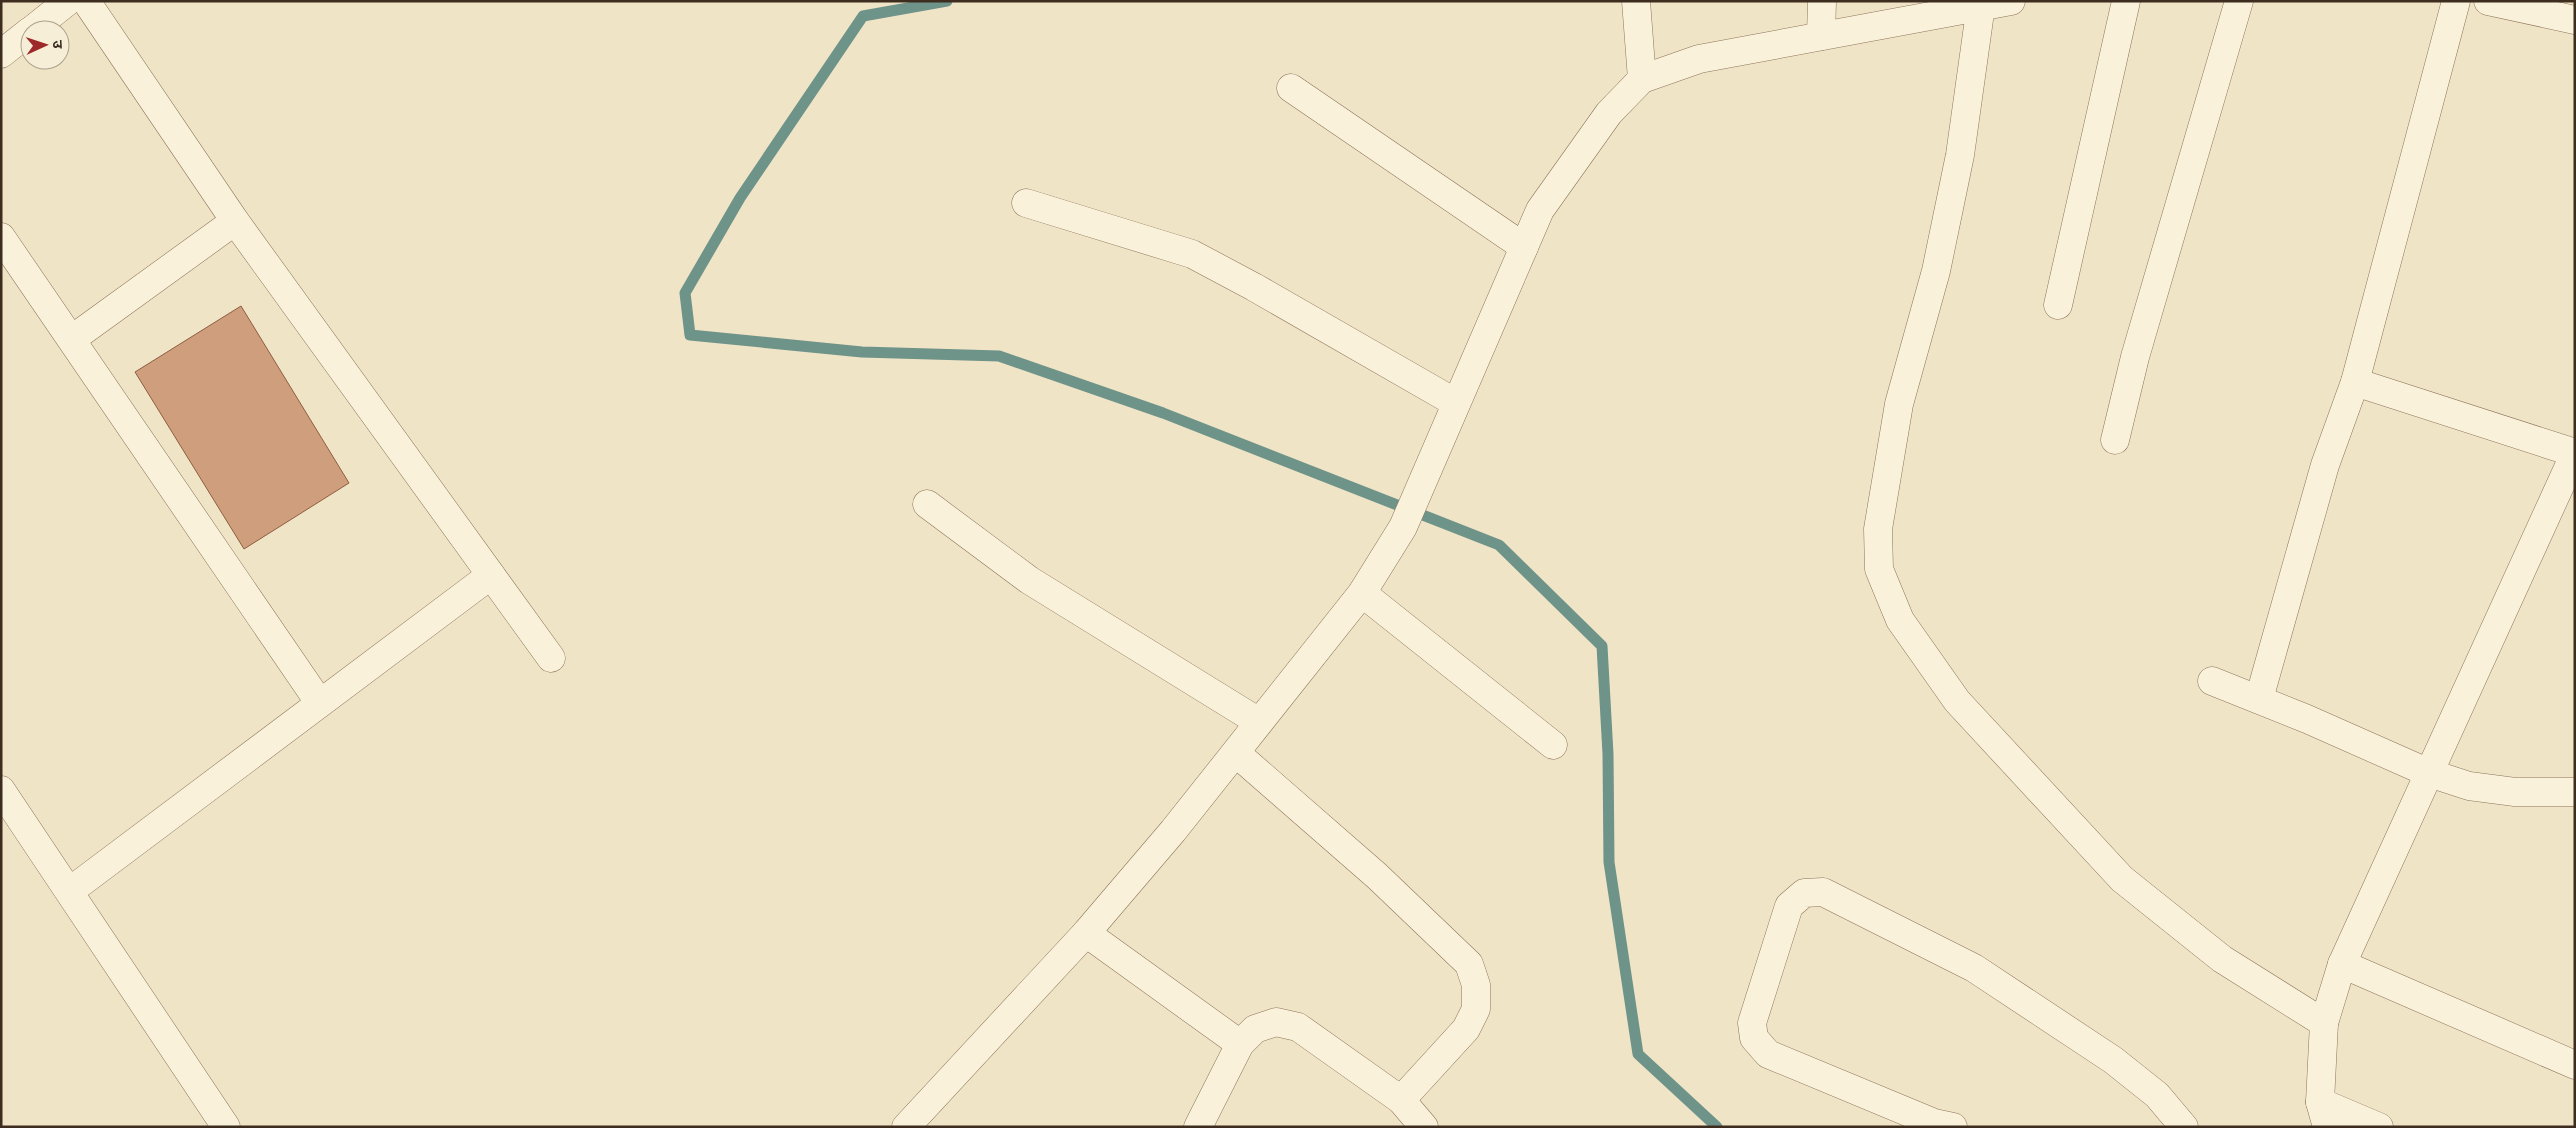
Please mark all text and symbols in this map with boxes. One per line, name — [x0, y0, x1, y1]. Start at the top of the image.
north arrow — [20, 20, 70, 70]
text: उ — [49, 40, 69, 50]

